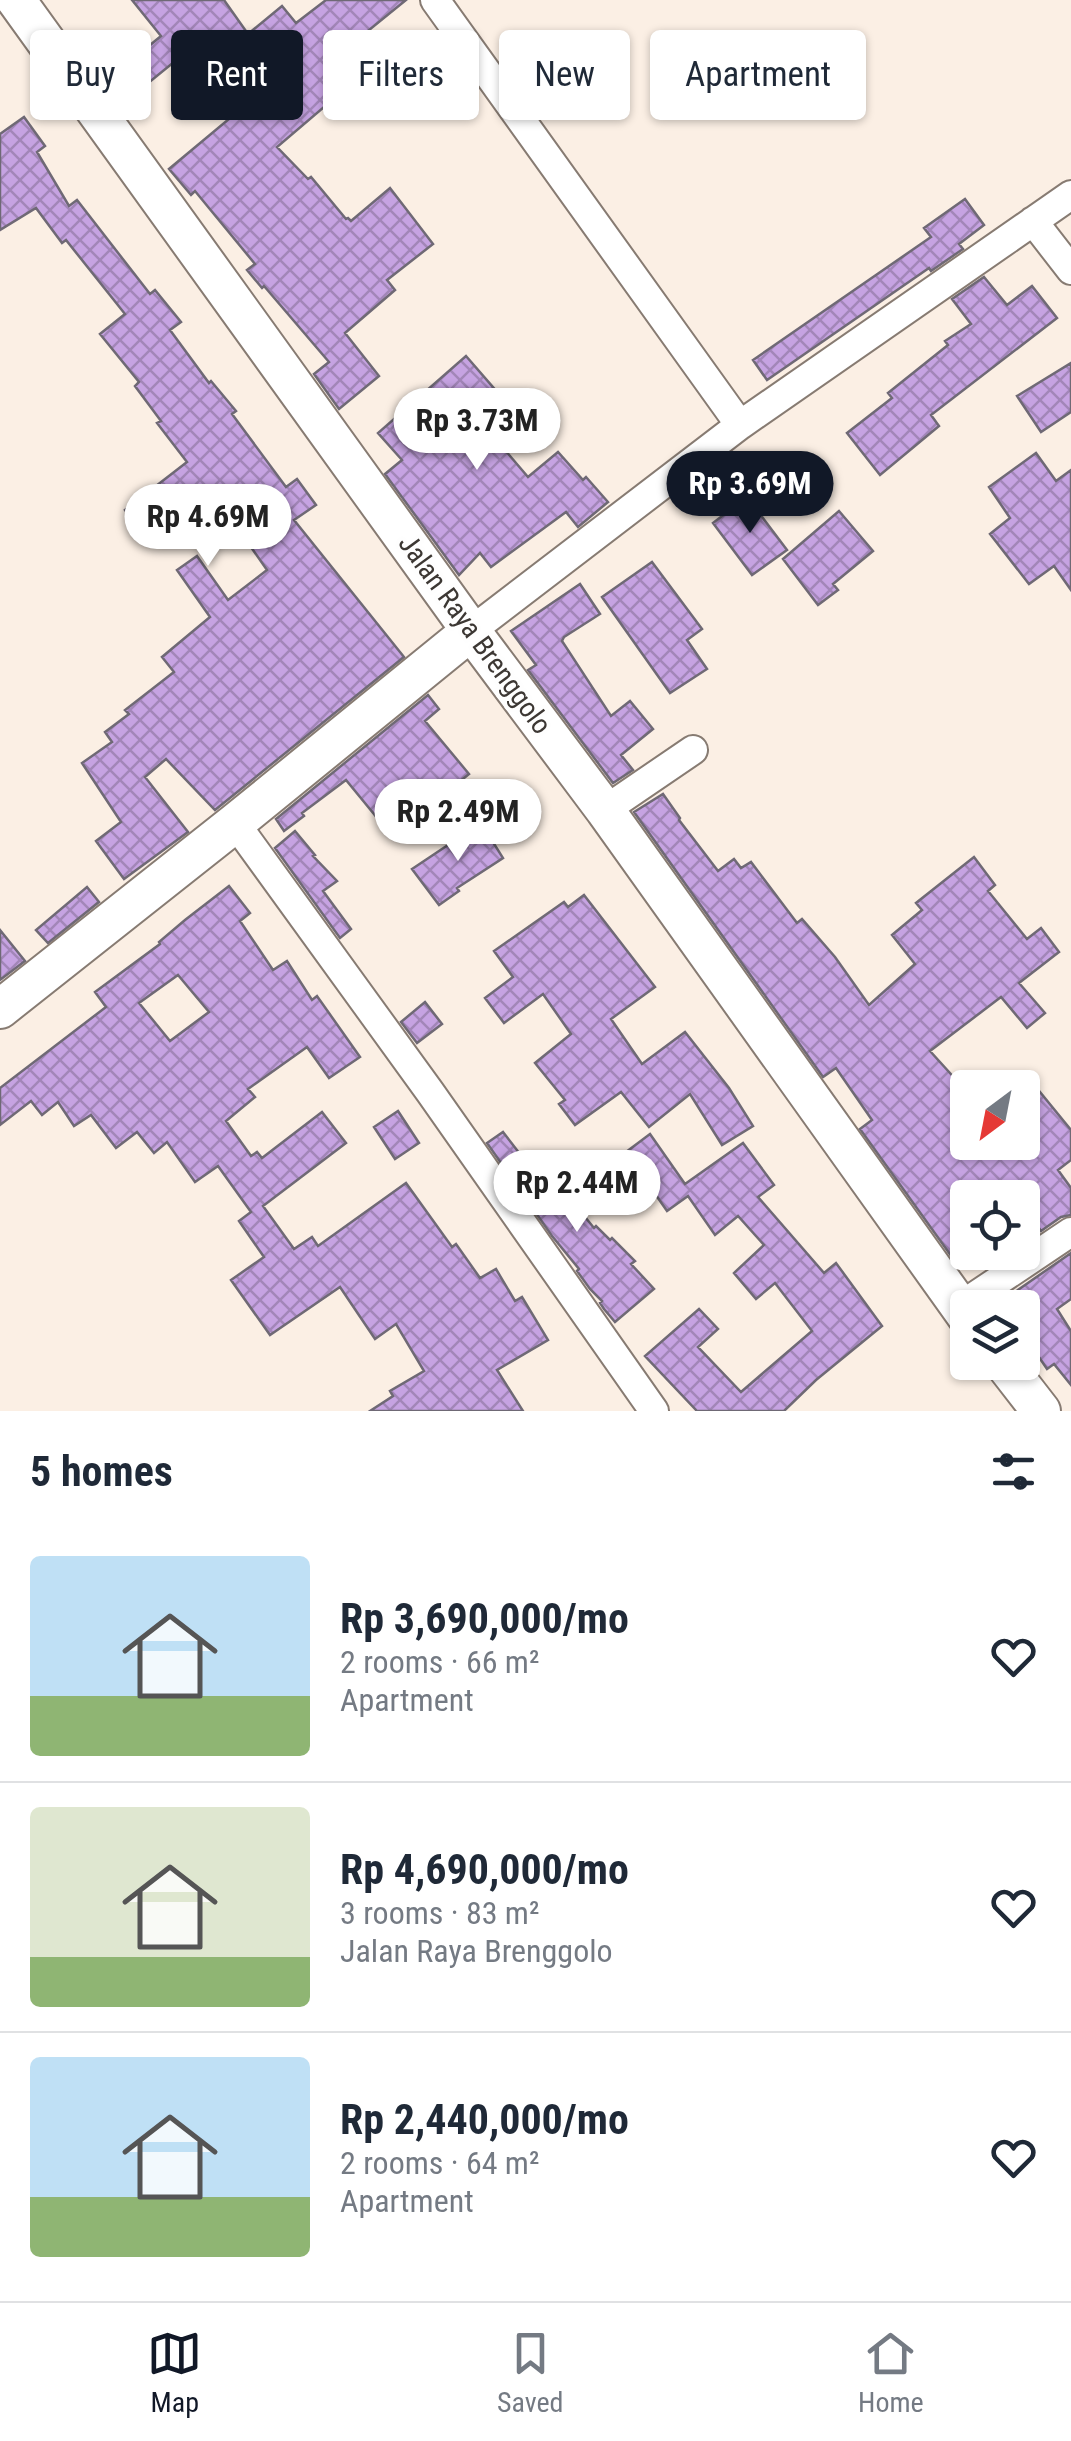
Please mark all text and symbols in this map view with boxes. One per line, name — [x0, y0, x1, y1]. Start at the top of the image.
chip: Buy — [30, 30, 151, 120]
chip: Rent — [171, 30, 303, 120]
chip: Filters — [323, 30, 479, 120]
chip: New — [499, 30, 630, 120]
chip: Apartment — [650, 30, 866, 120]
pin: Rp 3.73M — [374, 388, 580, 473]
text: Rp 3.73M — [416, 401, 539, 439]
pin: Rp 3.69M — [647, 451, 853, 536]
text: Rp 3.69M — [689, 464, 812, 502]
pin: Rp 4.69M — [105, 484, 311, 569]
text: Rp 4.69M — [147, 497, 270, 535]
street label: Jalan Raya Brenggolo — [392, 528, 558, 740]
pin: Rp 2.49M — [355, 779, 561, 864]
text: Rp 2.49M — [397, 792, 520, 830]
north arrow — [950, 1070, 1040, 1160]
map controls — [950, 1070, 1040, 1380]
pin: Rp 2.44M — [474, 1150, 680, 1235]
text: Rp 2.44M — [516, 1163, 639, 1201]
button: locate — [950, 1180, 1040, 1270]
button: layers — [950, 1290, 1040, 1380]
icon: filters — [986, 1444, 1041, 1499]
text: 5 homes — [30, 1447, 173, 1496]
text: Rp 3,690,000/mo — [340, 1594, 629, 1643]
icon: home — [110, 1596, 230, 1716]
icon: heart — [986, 1629, 1041, 1684]
text: 2 rooms · 66 m² — [340, 1643, 539, 1681]
text: Apartment — [340, 1681, 474, 1719]
text: Rp 4,690,000/mo — [340, 1845, 629, 1894]
icon: home — [110, 1847, 230, 1967]
icon: heart — [986, 1880, 1041, 1935]
text: 3 rooms · 83 m² — [340, 1894, 539, 1932]
text: Jalan Raya Brenggolo — [340, 1932, 613, 1970]
text: Rp 2,440,000/mo — [340, 2095, 629, 2144]
icon: home — [110, 2097, 230, 2217]
icon: heart — [986, 2130, 1041, 2185]
text: 2 rooms · 64 m² — [340, 2144, 539, 2182]
text: Apartment — [340, 2182, 474, 2220]
tab: Map — [147, 2326, 202, 2419]
tab: Saved — [497, 2326, 563, 2419]
tab: Home — [858, 2326, 924, 2419]

